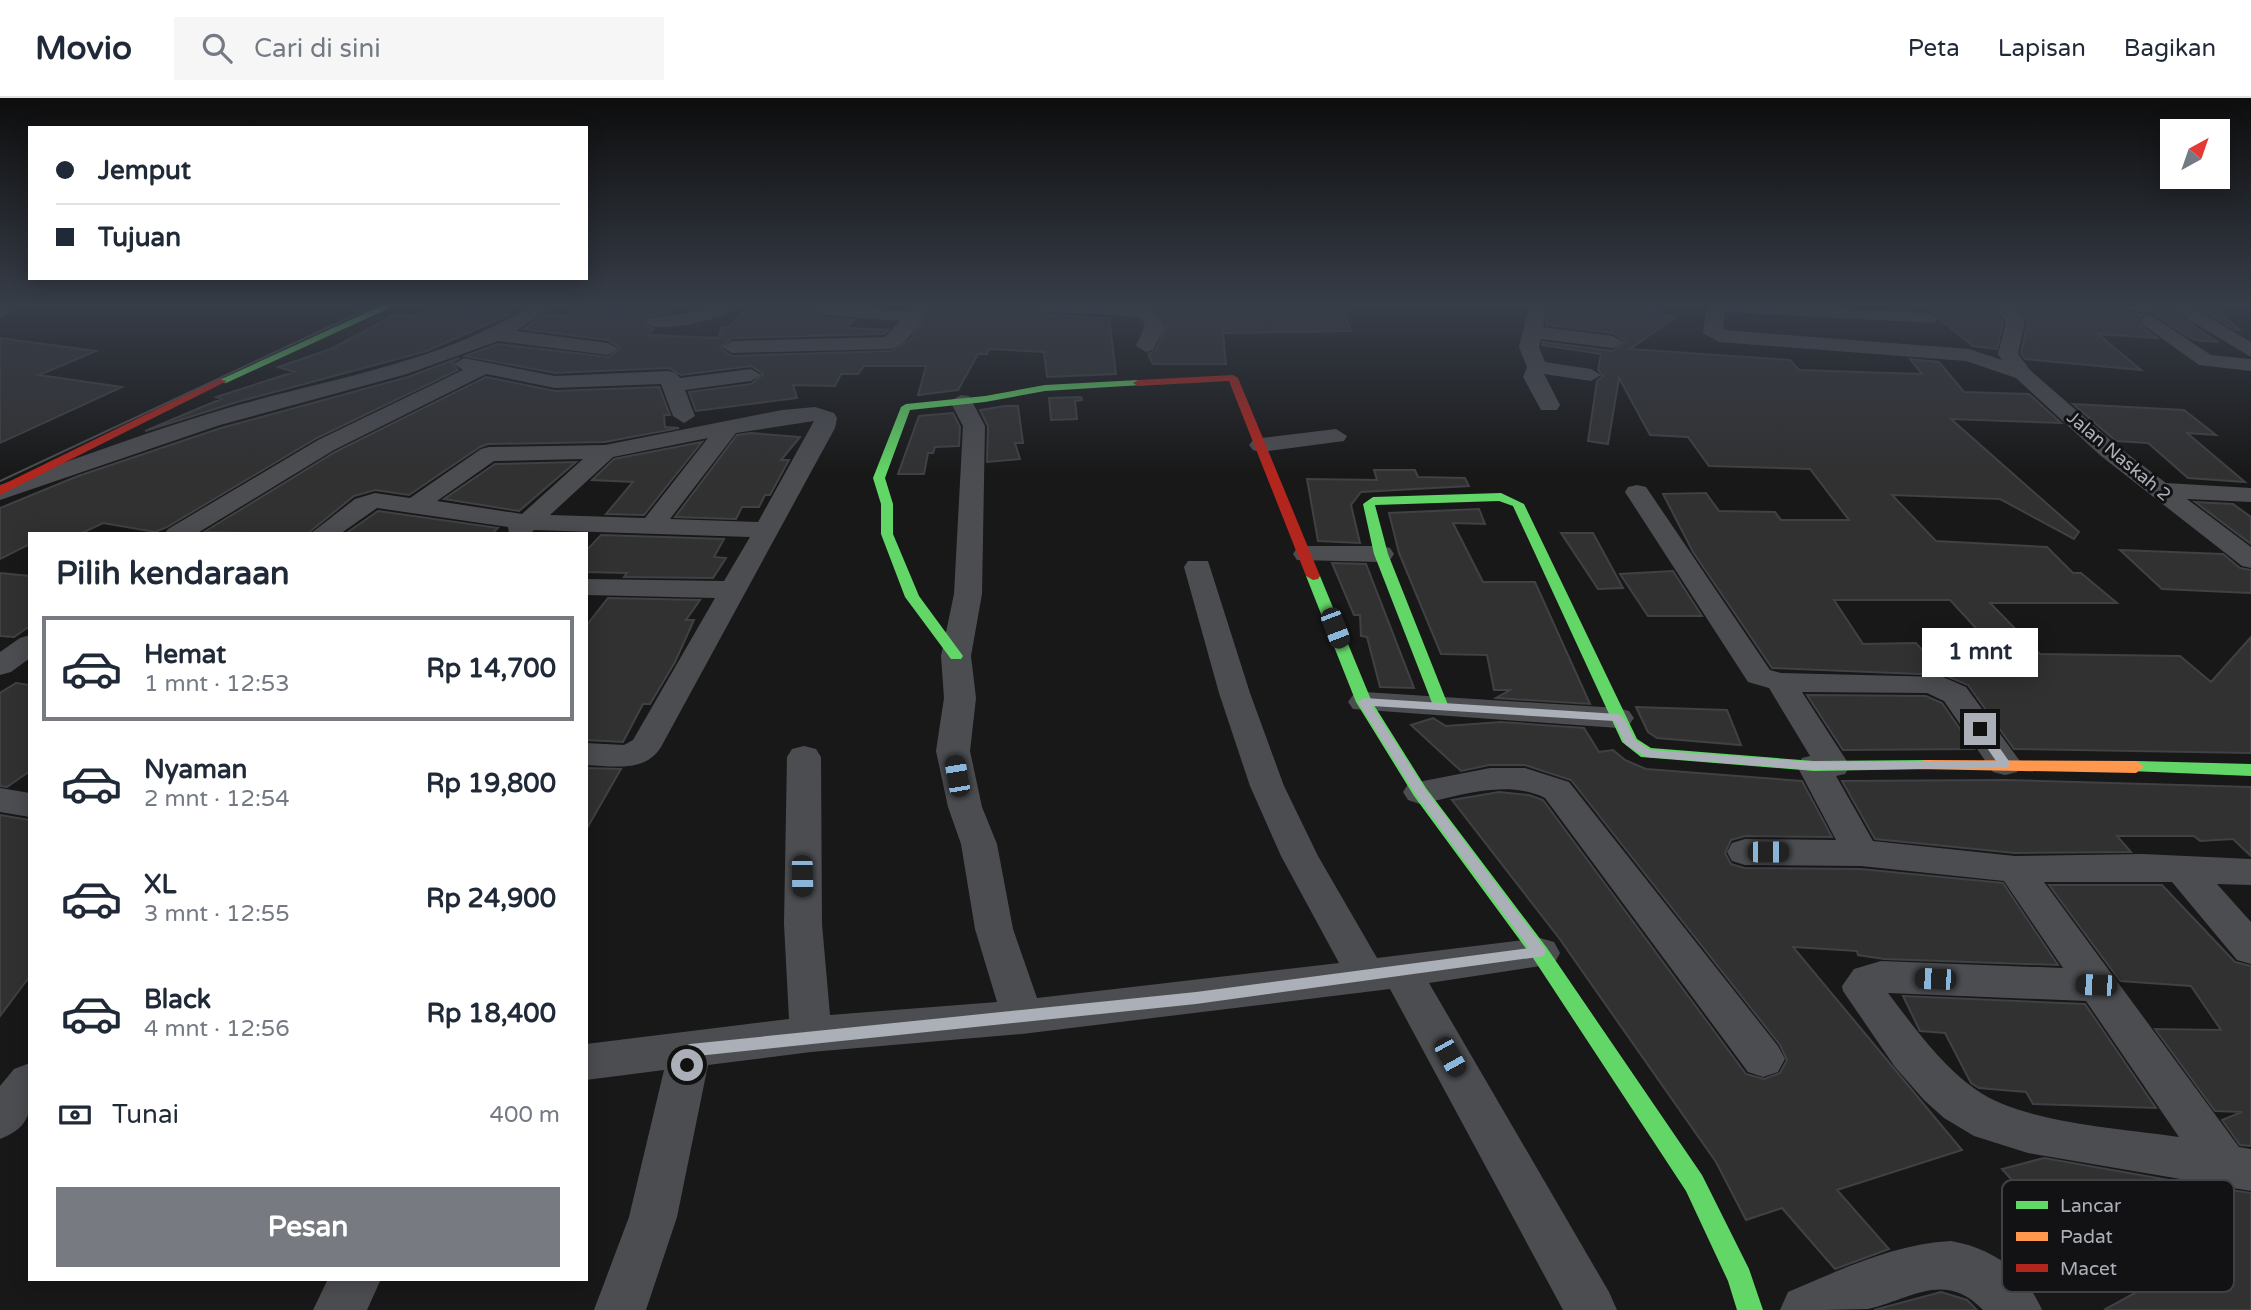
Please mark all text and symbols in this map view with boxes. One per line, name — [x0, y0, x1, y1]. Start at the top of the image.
search box — [174, 17, 664, 80]
text: Movio — [35, 29, 132, 68]
icon: search — [198, 29, 236, 67]
text: Cari di sini — [254, 33, 381, 64]
text: Peta — [1908, 34, 1960, 63]
text: Lapisan — [1998, 34, 2086, 63]
text: Bagikan — [2124, 34, 2216, 63]
north arrow — [2160, 119, 2230, 189]
map controls — [2160, 119, 2230, 189]
text: Jemput — [98, 155, 191, 186]
text: Tujuan — [98, 222, 181, 253]
street label: Jalan Naskah 2 — [2063, 406, 2175, 506]
text: Pilih kendaraan — [56, 555, 290, 593]
car — [1318, 605, 1353, 651]
callout: 1 mnt — [1922, 628, 2038, 676]
icon: car — [60, 637, 123, 700]
text: 1 mnt — [1948, 638, 2012, 666]
text: Hemat — [144, 639, 226, 670]
text: Rp 14,700 — [426, 653, 556, 684]
text: 1 mnt · 12:53 — [144, 670, 290, 698]
route end — [1964, 713, 1996, 745]
icon: car — [60, 752, 123, 815]
car — [944, 753, 971, 799]
text: Nyaman — [144, 754, 247, 785]
text: Rp 19,800 — [426, 768, 556, 799]
text: 2 mnt · 12:54 — [144, 785, 290, 813]
car — [1748, 842, 1790, 863]
car — [792, 855, 813, 897]
icon: car — [60, 867, 123, 930]
text: XL — [144, 869, 176, 900]
text: Rp 24,900 — [426, 883, 556, 914]
text: 3 mnt · 12:55 — [144, 900, 290, 928]
car — [1914, 968, 1957, 990]
car — [2075, 974, 2118, 996]
icon: car — [60, 982, 123, 1045]
text: Black — [144, 984, 211, 1015]
text: Rp 18,400 — [426, 998, 556, 1029]
text: 4 mnt · 12:56 — [144, 1015, 290, 1043]
car — [1431, 1034, 1470, 1080]
route start — [671, 1049, 703, 1081]
icon: cash — [56, 1096, 94, 1134]
text: Tunai — [112, 1099, 179, 1130]
text: 400 m — [490, 1101, 560, 1129]
legend — [2002, 1180, 2234, 1292]
button: Pesan — [56, 1187, 560, 1267]
text: Lancar — [2060, 1195, 2122, 1217]
text: Padat — [2060, 1226, 2113, 1248]
text: Macet — [2060, 1258, 2117, 1280]

